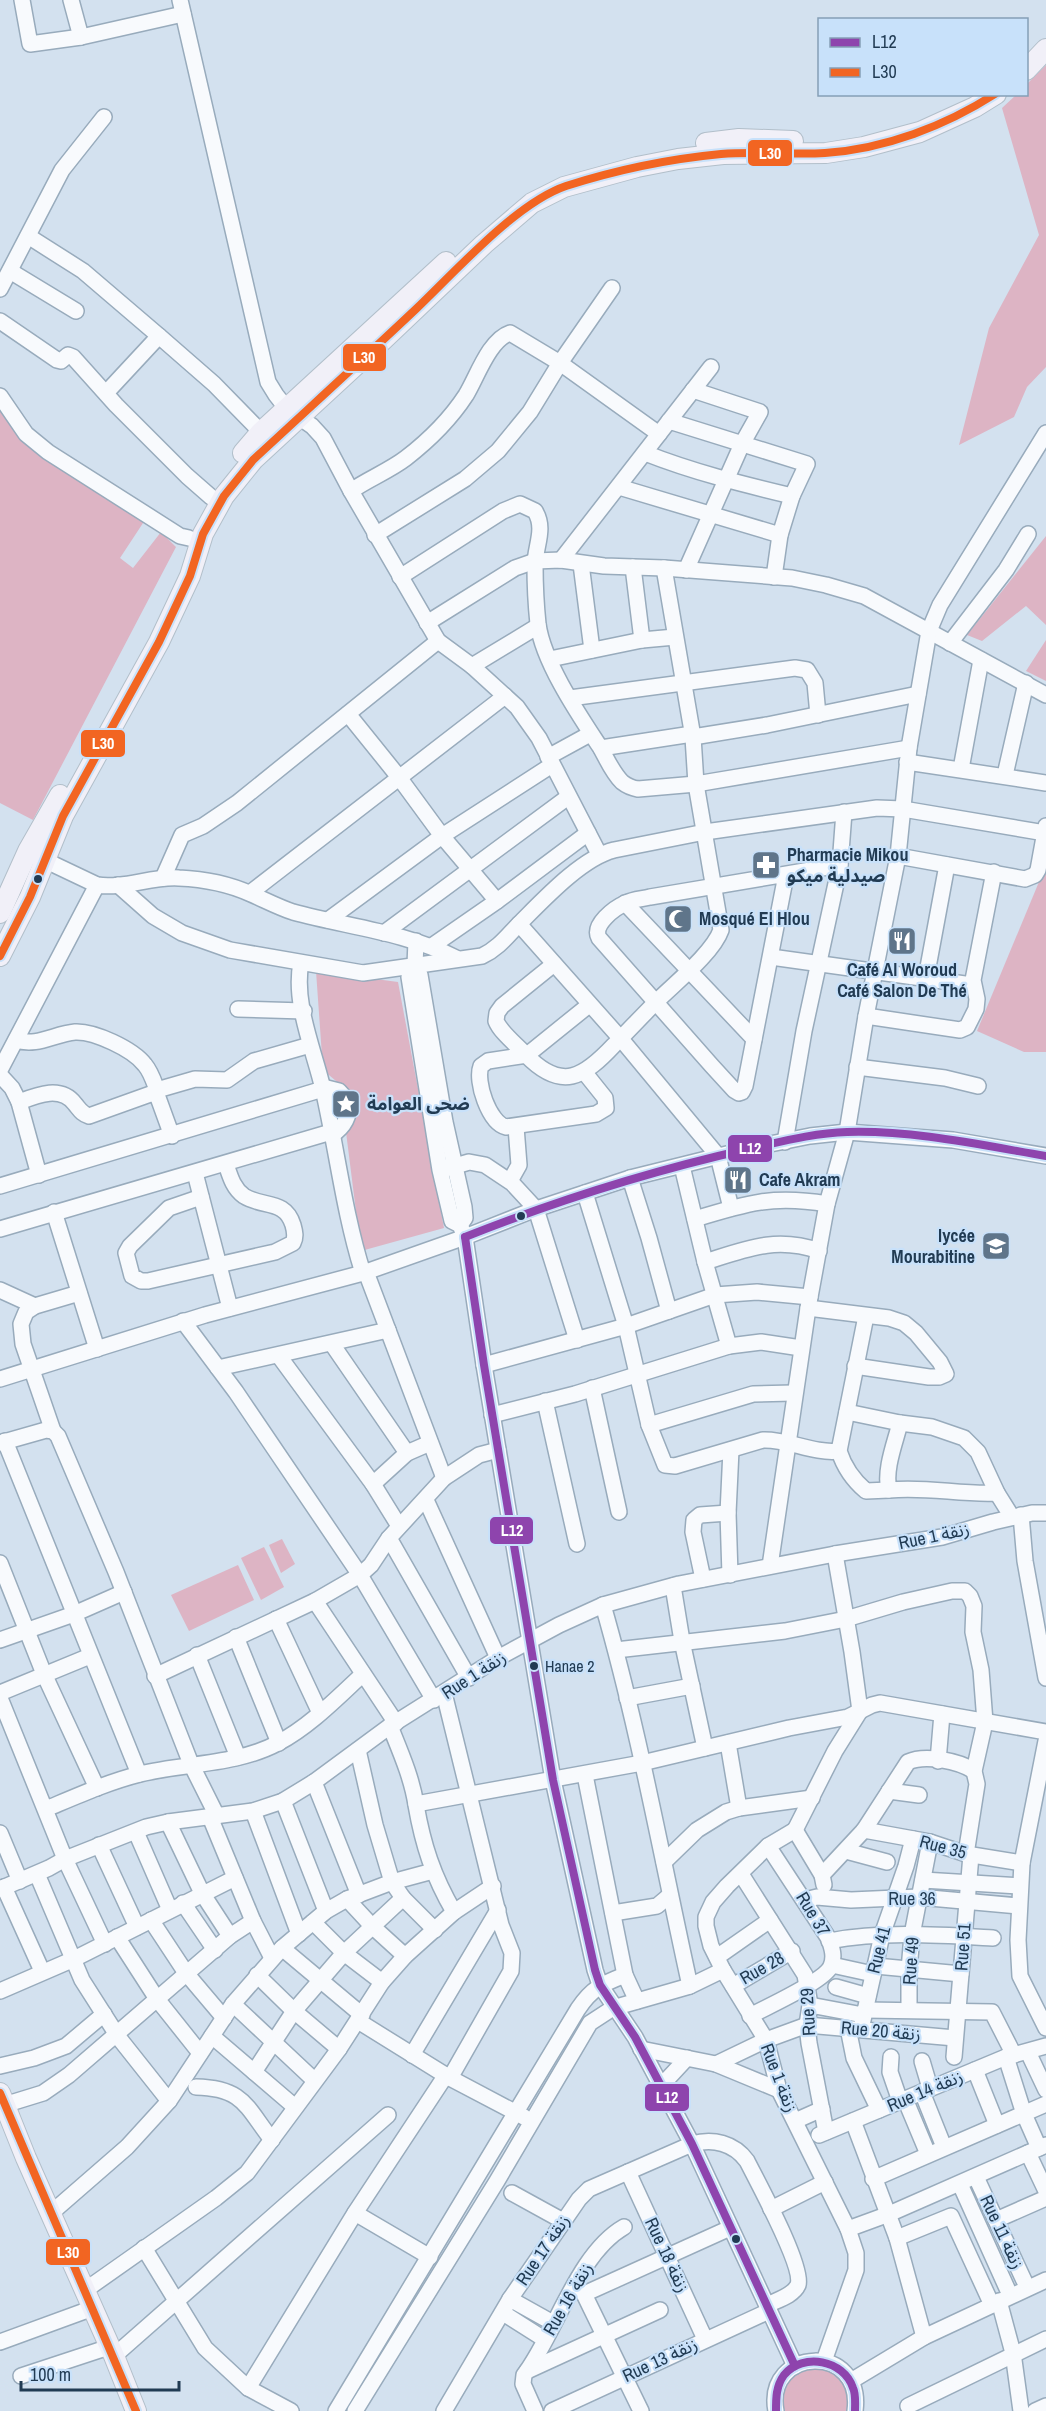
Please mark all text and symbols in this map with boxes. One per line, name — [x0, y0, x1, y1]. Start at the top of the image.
legend — [818, 18, 1028, 96]
text: L12 — [872, 29, 897, 54]
text: L30 — [872, 59, 897, 84]
line badge: L30 — [747, 139, 793, 167]
text: L30 — [759, 142, 781, 164]
line badge: L30 — [342, 343, 387, 372]
text: L30 — [353, 346, 375, 368]
line badge: L30 — [80, 729, 126, 758]
text: L30 — [92, 732, 114, 754]
place label: Pharmacie Mikou صيدلية ميكو — [787, 842, 908, 888]
pharmacy icon: Pharmacie Mikou صيدلية ميكو — [750, 849, 782, 881]
unlabelled marker — [32, 873, 44, 885]
mosque icon: Mosqué El Hlou — [662, 903, 694, 935]
place label: Mosqué El Hlou — [699, 906, 810, 931]
restaurant icon: Café Al Woroud Café Salon De Thé — [886, 925, 918, 957]
place label: Café Al Woroud Café Salon De Thé — [837, 957, 967, 1003]
place icon: ضحى العوامة — [330, 1088, 362, 1120]
place label: ضحى العوامة — [367, 1091, 470, 1116]
line badge: L12 — [727, 1134, 773, 1163]
text: L12 — [739, 1137, 761, 1159]
restaurant icon: Cafe Akram — [722, 1164, 754, 1196]
place label: Cafe Akram — [759, 1167, 841, 1192]
unlabelled marker — [515, 1210, 527, 1222]
place label: lycée Mourabitine — [891, 1223, 975, 1269]
school or university icon: lycée Mourabitine — [980, 1230, 1012, 1262]
line badge: L12 — [489, 1516, 534, 1545]
street label: Rue 1 زنقة — [896, 1516, 972, 1555]
text: L12 — [501, 1519, 523, 1541]
street label: Rue 1 زنقة — [437, 1644, 511, 1705]
place label: Hanae 2 — [545, 1655, 595, 1677]
marker: Hanae 2 — [528, 1660, 540, 1672]
street label: Rue 35 — [917, 1828, 969, 1865]
street label: Rue 36 — [888, 1886, 936, 1911]
street label: Rue 37 — [790, 1887, 836, 1941]
street label: Rue 51 — [948, 1922, 977, 1972]
street label: Rue 41 — [861, 1923, 897, 1976]
street label: Rue 49 — [896, 1936, 925, 1986]
street label: Rue 28 — [735, 1945, 789, 1990]
street label: Rue 29 — [794, 1988, 821, 2036]
street label: Rue 20 زنقة — [840, 2015, 922, 2046]
street label: Rue 1 زنقة — [755, 2040, 804, 2116]
street label: Rue 14 زنقة — [883, 2063, 967, 2118]
line badge: L12 — [644, 2083, 690, 2112]
text: L12 — [656, 2086, 678, 2108]
street label: Rue 11 زنقة — [974, 2191, 1031, 2273]
street label: Rue 17 زنقة — [510, 2209, 575, 2290]
street label: Rue 18 زنقة — [639, 2213, 696, 2296]
unlabelled marker — [730, 2233, 742, 2245]
line badge: L30 — [45, 2238, 91, 2266]
text: L30 — [57, 2241, 79, 2263]
street label: Rue 16 زنقة — [537, 2258, 598, 2340]
street label: Rue 13 زنقة — [618, 2331, 701, 2388]
scale bar — [21, 2354, 178, 2392]
text: 100 m — [30, 2362, 71, 2387]

